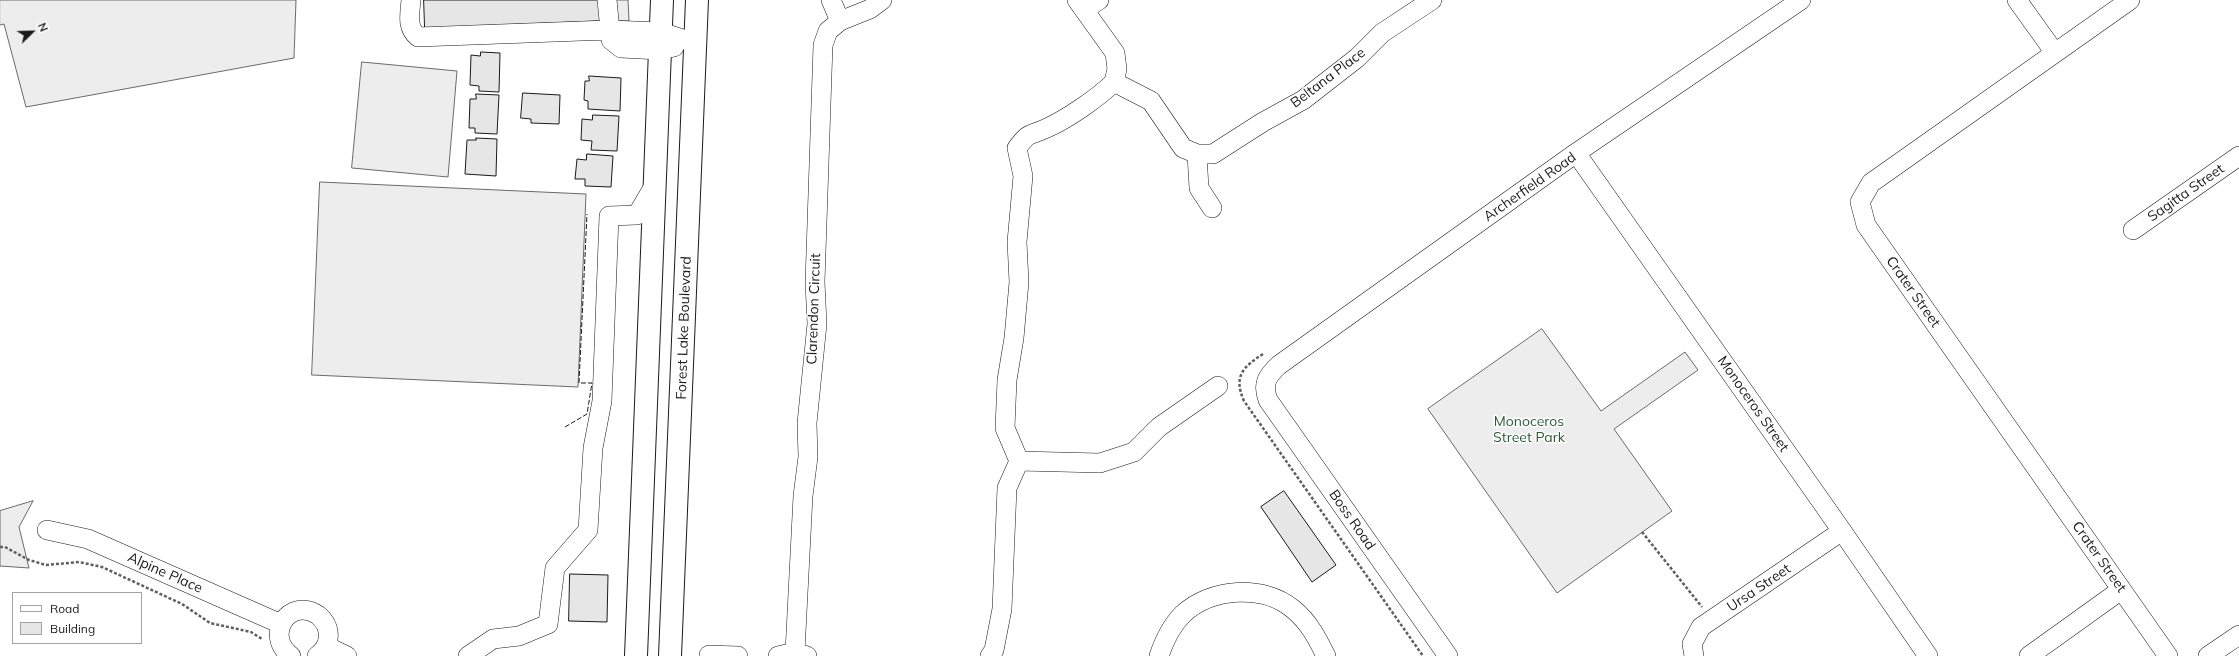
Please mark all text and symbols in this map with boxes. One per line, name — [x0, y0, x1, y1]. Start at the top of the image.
north arrow — [12, 12, 52, 52]
text: N — [35, 21, 51, 34]
street label: Beltana Place — [1287, 44, 1369, 112]
street label: Archerfield Road — [1481, 149, 1579, 225]
street label: Sagitta Street — [2145, 161, 2227, 225]
street label: Clarendon Circuit — [804, 253, 824, 365]
street label: Crater Street — [1882, 253, 1944, 331]
street label: Forest Lake Boulevard — [673, 256, 695, 400]
street label: Monoceros Street — [1714, 353, 1792, 455]
park label: Monoceros Street Park — [1493, 414, 1565, 446]
street label: Boss Road — [1325, 487, 1379, 553]
street label: Crater Street — [2068, 518, 2130, 596]
street label: Alpine Place — [125, 549, 205, 597]
street label: Ursa Street — [1724, 561, 1794, 615]
legend — [12, 592, 142, 644]
text: Road — [50, 601, 79, 616]
text: Building — [50, 621, 95, 636]

